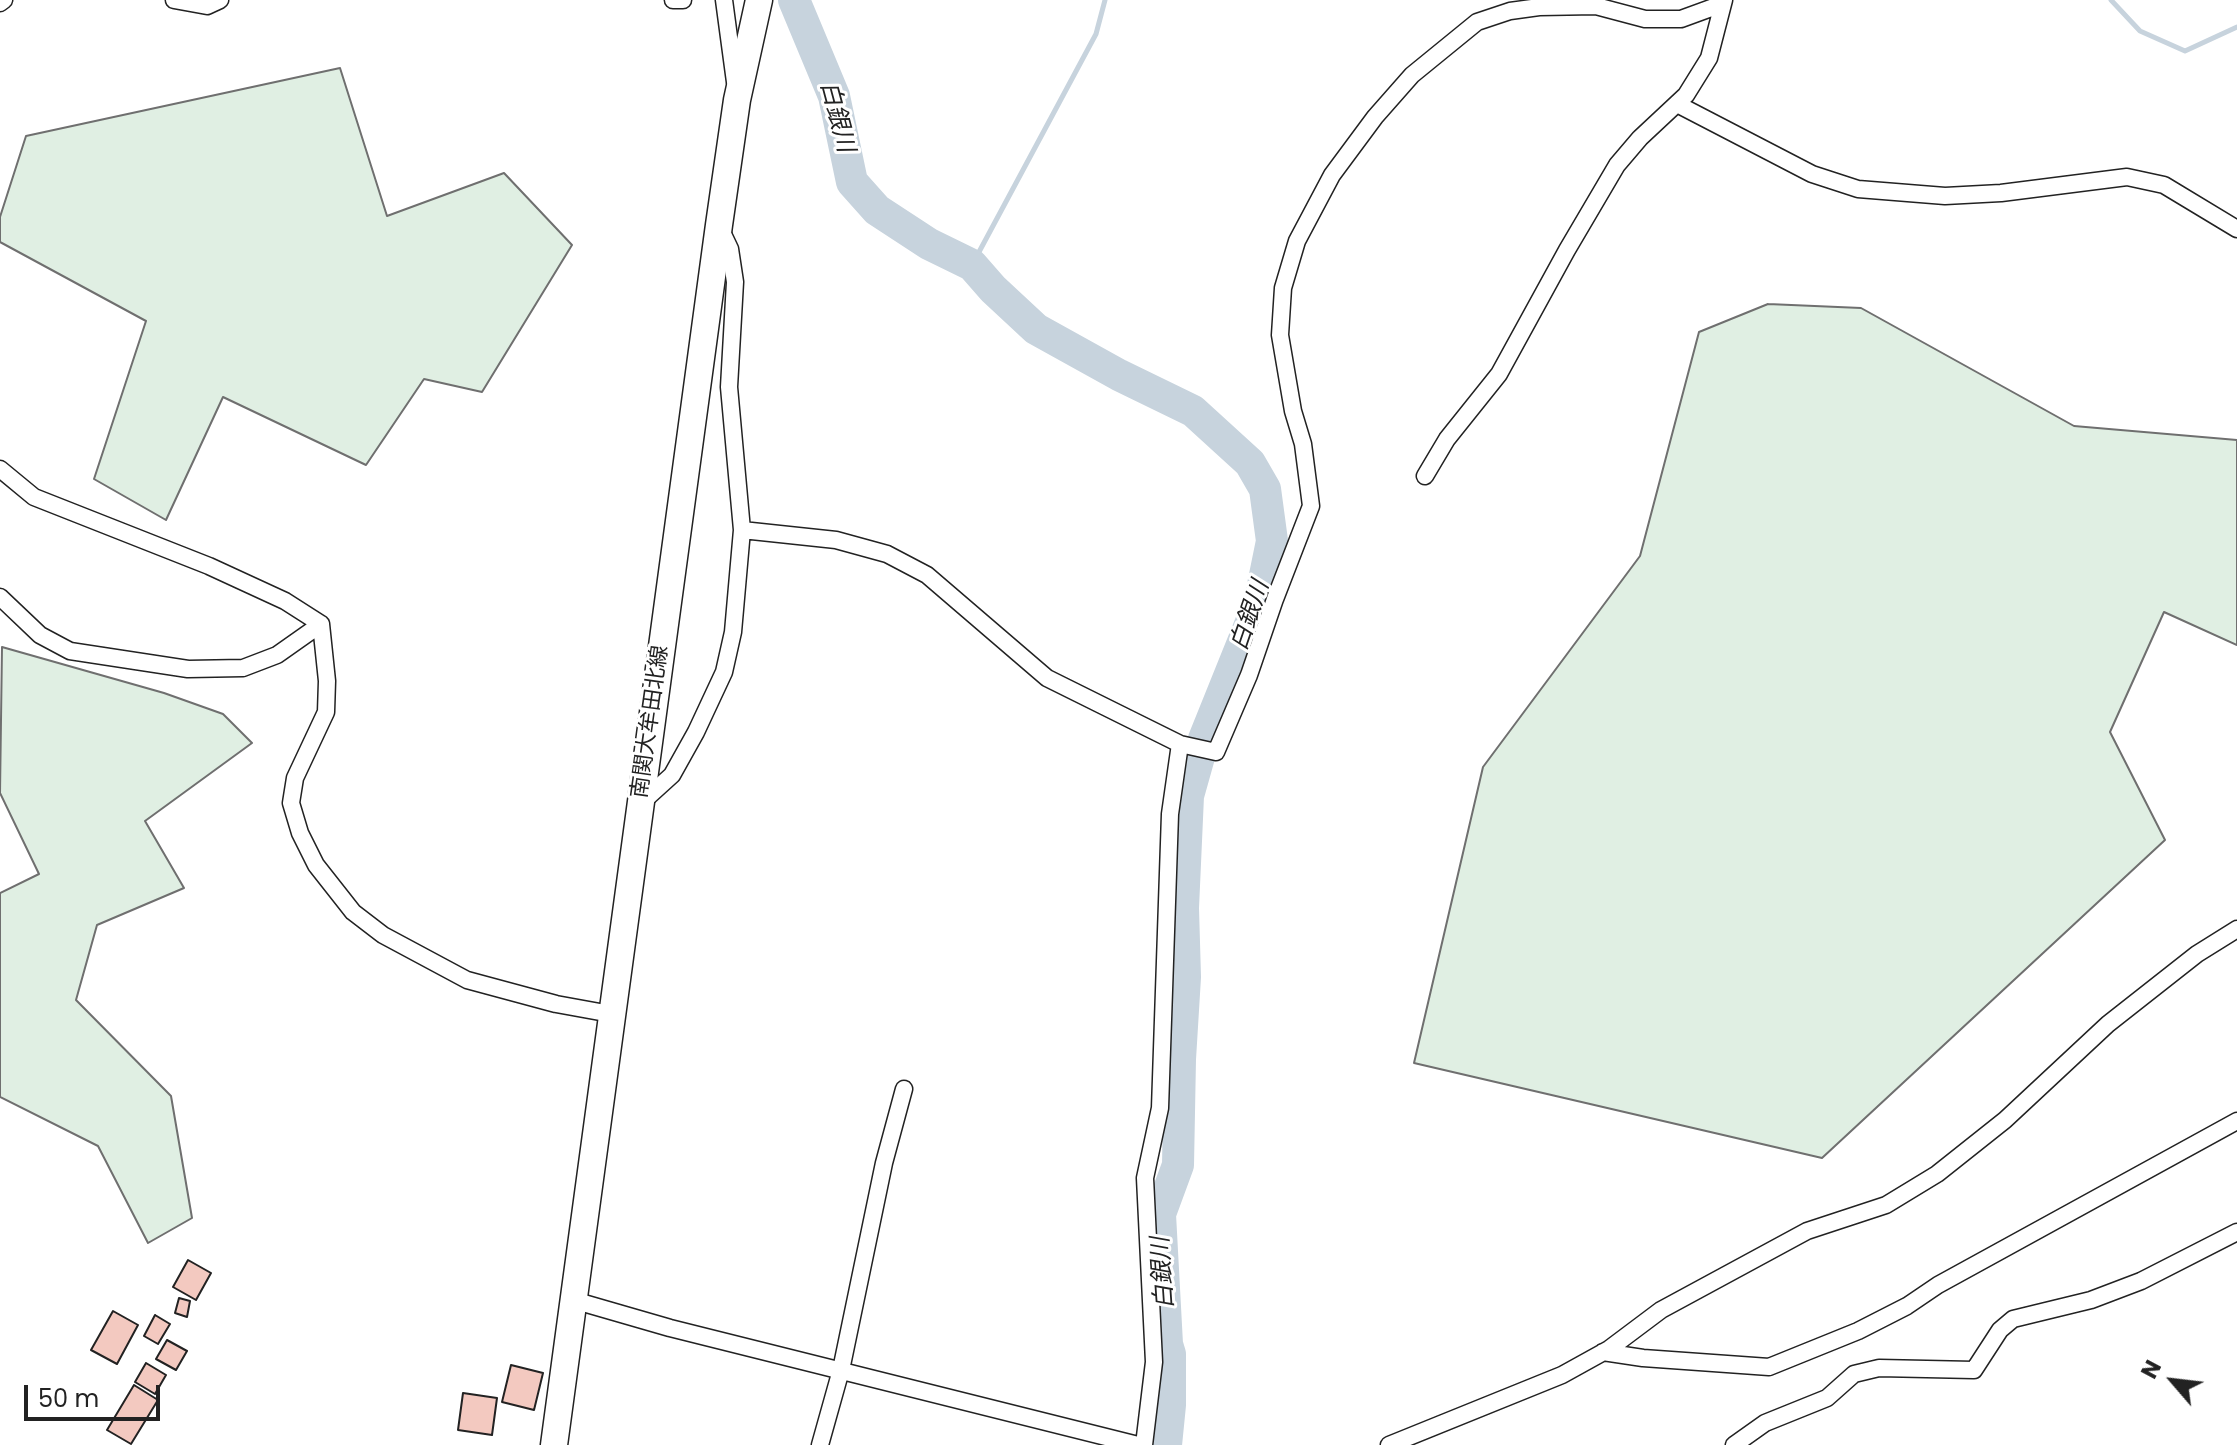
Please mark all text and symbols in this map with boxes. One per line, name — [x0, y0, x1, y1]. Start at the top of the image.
water label: 白銀川 — [813, 78, 859, 156]
water label: 白銀川 — [1226, 577, 1276, 655]
street label: 南関大牟田北線 — [627, 644, 675, 800]
water label: 白銀川 — [1147, 1236, 1181, 1310]
north arrow — [2133, 1341, 2213, 1421]
text: N — [2134, 1355, 2169, 1384]
scale bar — [28, 1369, 164, 1419]
text: 50 m — [38, 1382, 99, 1415]

